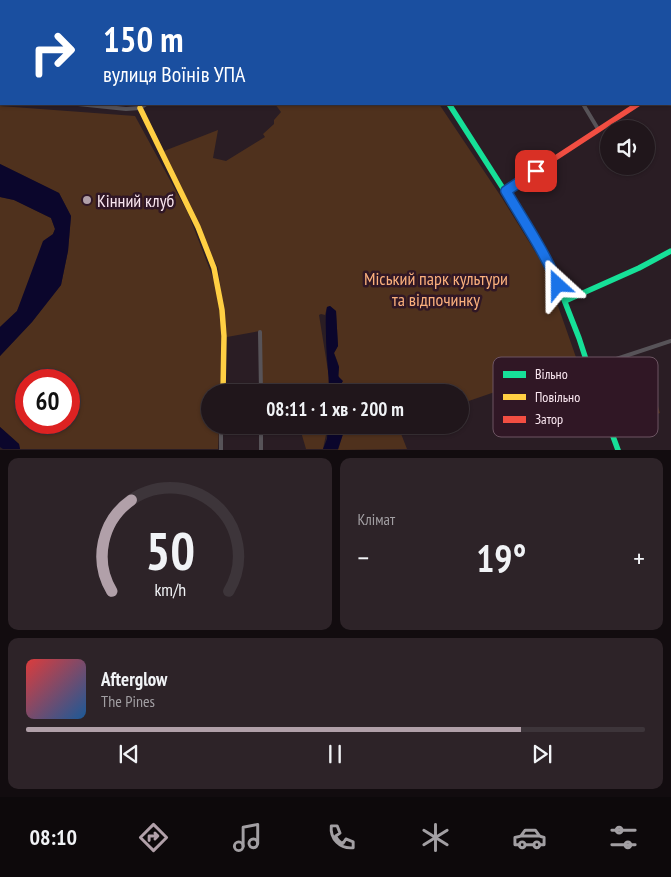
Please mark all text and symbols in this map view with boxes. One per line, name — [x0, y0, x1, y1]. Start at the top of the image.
text: 150 m — [103, 16, 184, 62]
icon: right — [20, 20, 85, 85]
text: вулиця Воїнів УПА — [103, 60, 246, 88]
map controls — [600, 120, 655, 175]
button: sound — [600, 120, 655, 175]
pin — [515, 150, 557, 192]
icon: arrive — [522, 157, 550, 185]
place label: Кінний клуб — [97, 189, 174, 212]
marker: Кінний клуб — [81, 194, 93, 206]
position arrow — [531, 258, 583, 310]
park label: Міський парк культури та відпочинку — [364, 267, 508, 311]
legend — [493, 357, 658, 437]
text: Вільно — [535, 365, 568, 383]
speed limit sign: 60 — [15, 369, 80, 434]
text: Повільно — [535, 388, 580, 406]
text: 08:11 · 1 хв · 200 m — [266, 397, 404, 421]
text: Затор — [535, 410, 563, 428]
text: Клімат — [358, 509, 395, 529]
text: 50 — [145, 517, 195, 584]
text: 19° — [476, 533, 526, 582]
text: − — [358, 539, 369, 576]
text: + — [633, 539, 645, 576]
text: km/h — [154, 578, 186, 601]
text: Afterglow — [101, 667, 167, 691]
text: The Pines — [101, 691, 155, 711]
icon: previous — [115, 740, 143, 768]
icon: pause — [321, 740, 349, 768]
icon: next — [528, 740, 556, 768]
icon: directions — [136, 820, 171, 855]
icon: music — [230, 820, 265, 855]
icon: phone — [324, 820, 359, 855]
icon: climate — [418, 820, 453, 855]
icon: car — [512, 820, 547, 855]
icon: filters — [606, 820, 641, 855]
text: 08:10 — [30, 823, 77, 851]

